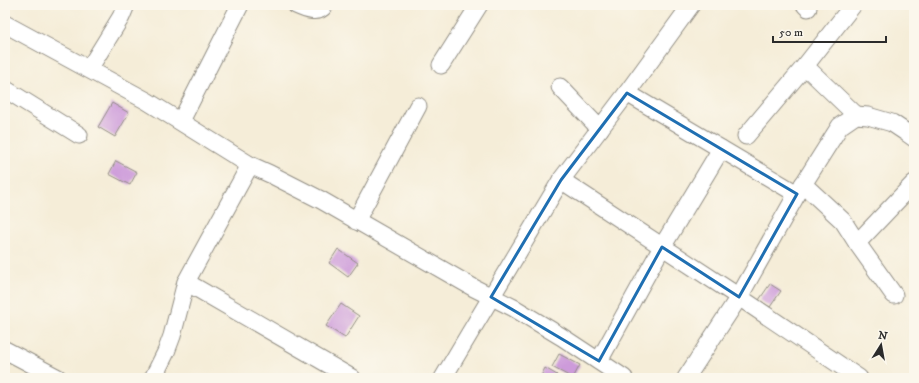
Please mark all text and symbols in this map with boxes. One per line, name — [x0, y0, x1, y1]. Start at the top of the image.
scale bar — [773, 18, 886, 44]
text: 50 m — [779, 25, 803, 40]
north arrow — [861, 325, 901, 365]
text: N — [877, 328, 888, 344]

